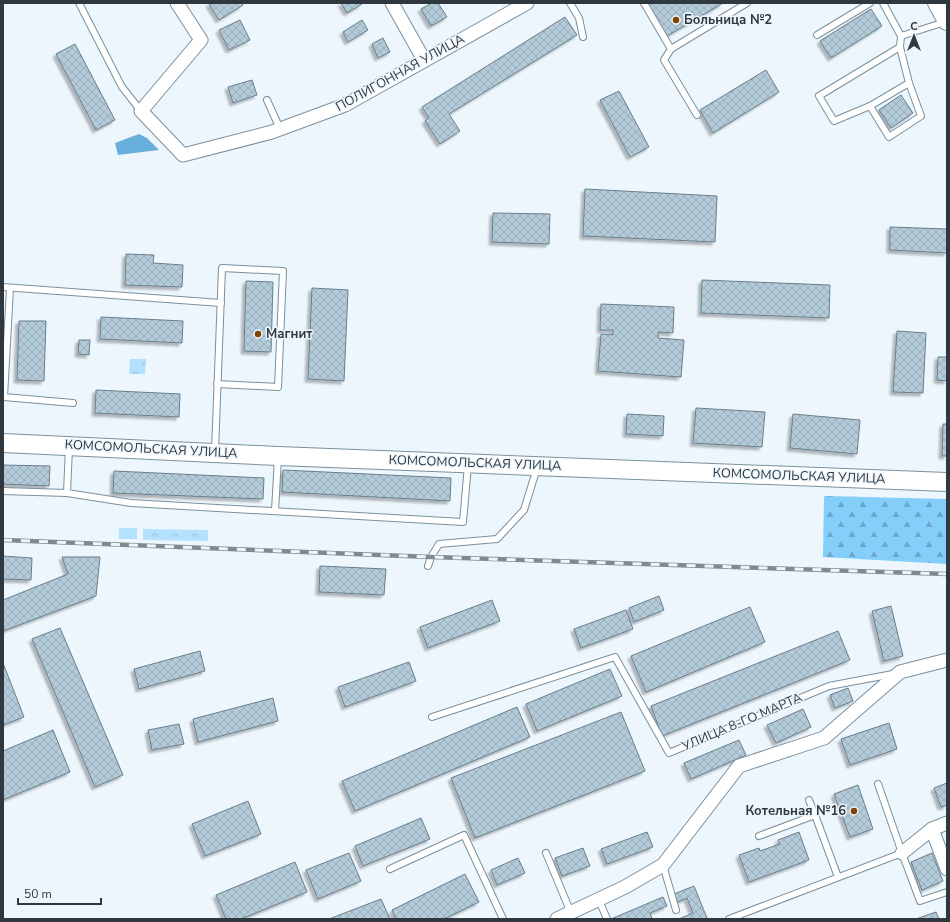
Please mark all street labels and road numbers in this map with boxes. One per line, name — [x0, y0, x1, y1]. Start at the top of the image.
street label: ПОЛИГОННАЯ УЛИЦА — [332, 30, 468, 116]
street label: КОМСОМОЛЬСКАЯ УЛИЦА — [64, 435, 238, 463]
street label: КОМСОМОЛЬСКАЯ УЛИЦА — [388, 451, 562, 475]
street label: КОМСОМОЛЬСКАЯ УЛИЦА — [712, 464, 886, 488]
street label: УЛИЦА 8-ГО МАРТА — [678, 688, 805, 756]

